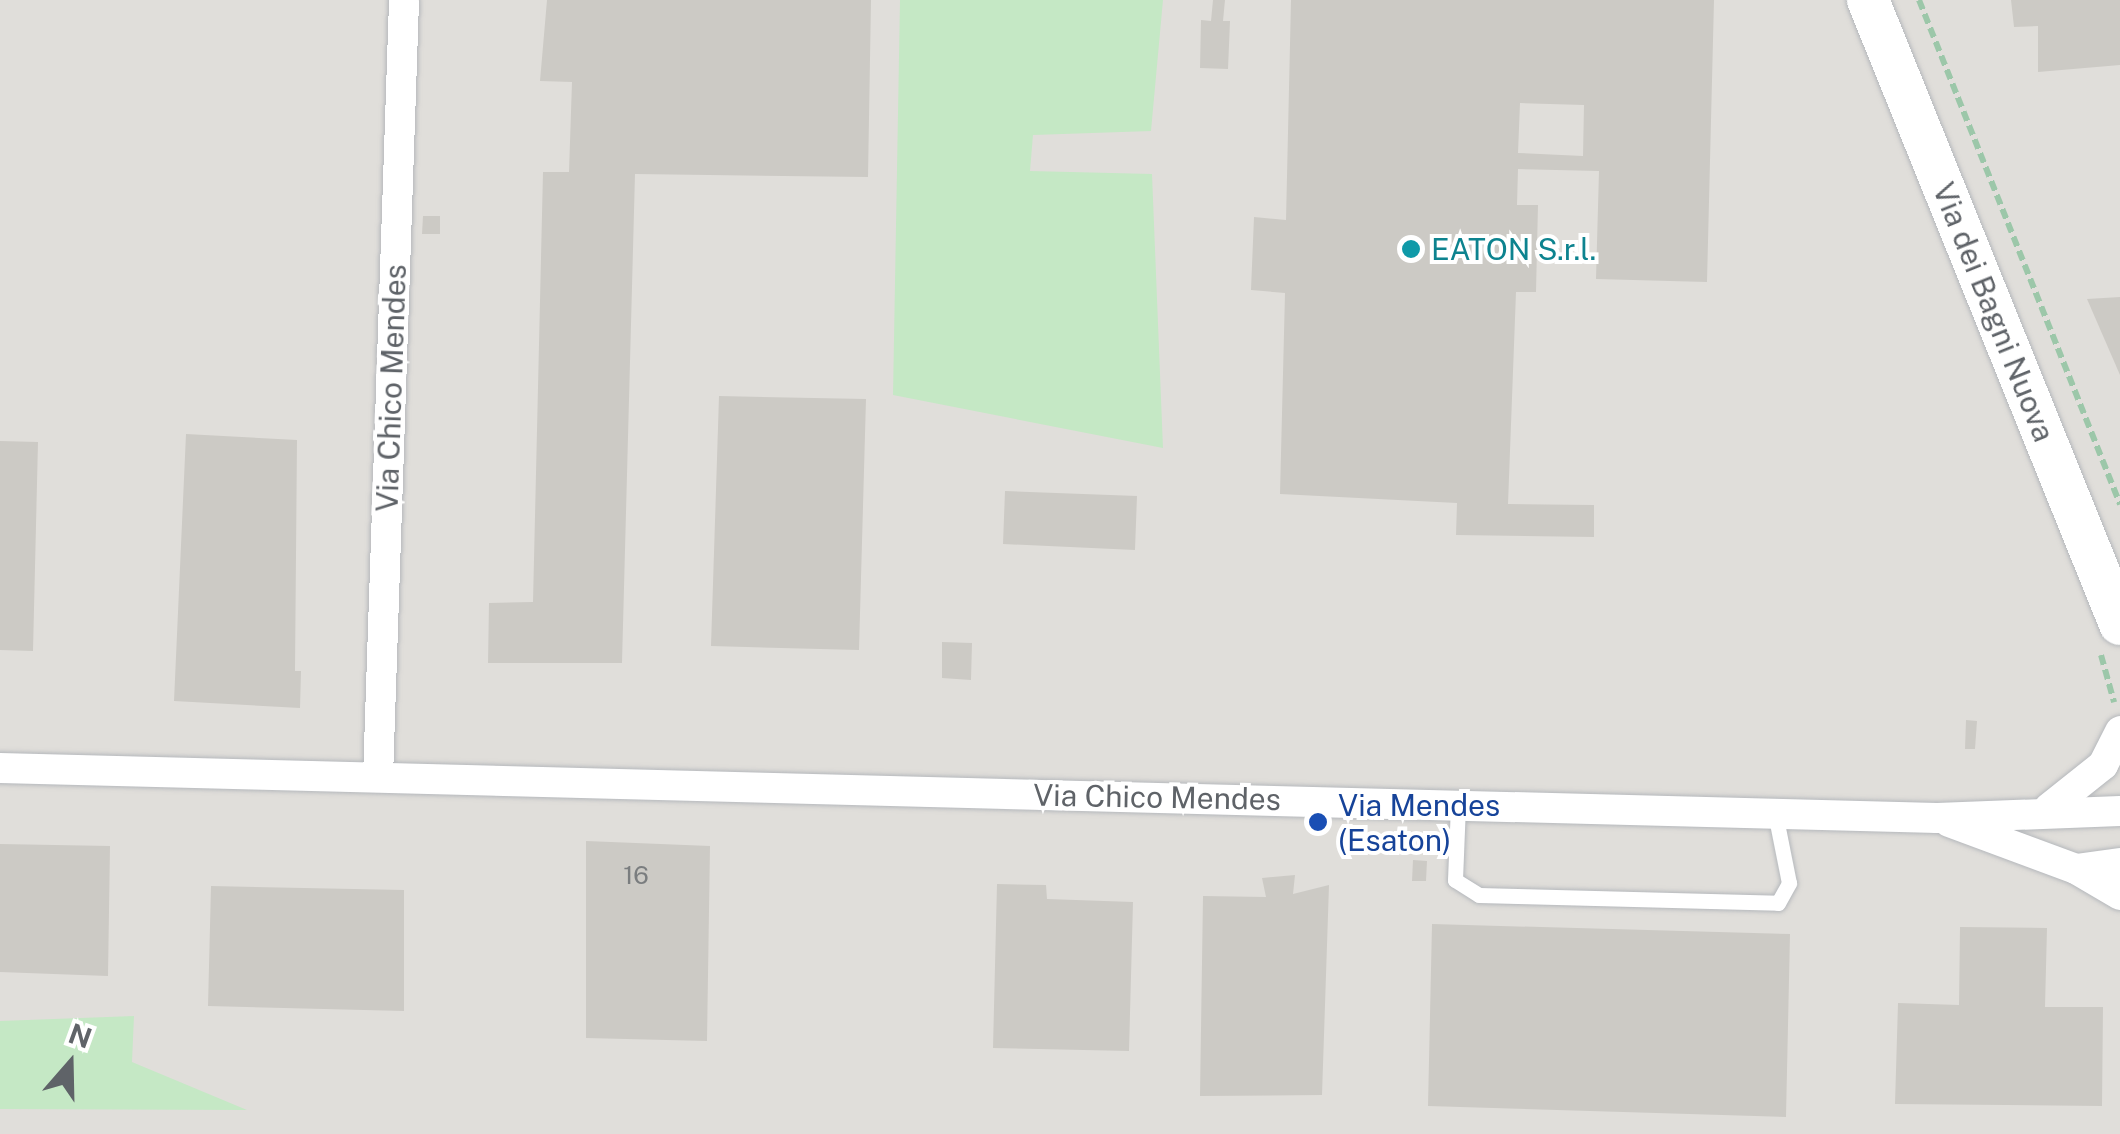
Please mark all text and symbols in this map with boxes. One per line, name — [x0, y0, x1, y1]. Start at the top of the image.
street label: Via dei Bagni Nuova — [1926, 177, 2062, 447]
place label: EATON S.r.l. — [1431, 231, 1596, 267]
marker: EATON S.r.l. — [1400, 238, 1422, 260]
street label: Via Chico Mendes — [369, 263, 413, 513]
street label: Via Chico Mendes — [1033, 777, 1281, 817]
place label: Via Mendes (Esaton) — [1338, 787, 1500, 858]
marker: Via Mendes (Esaton) — [1307, 811, 1329, 833]
house number: 16 — [623, 860, 649, 890]
north arrow — [20, 1014, 120, 1114]
text: N — [64, 1016, 96, 1055]

